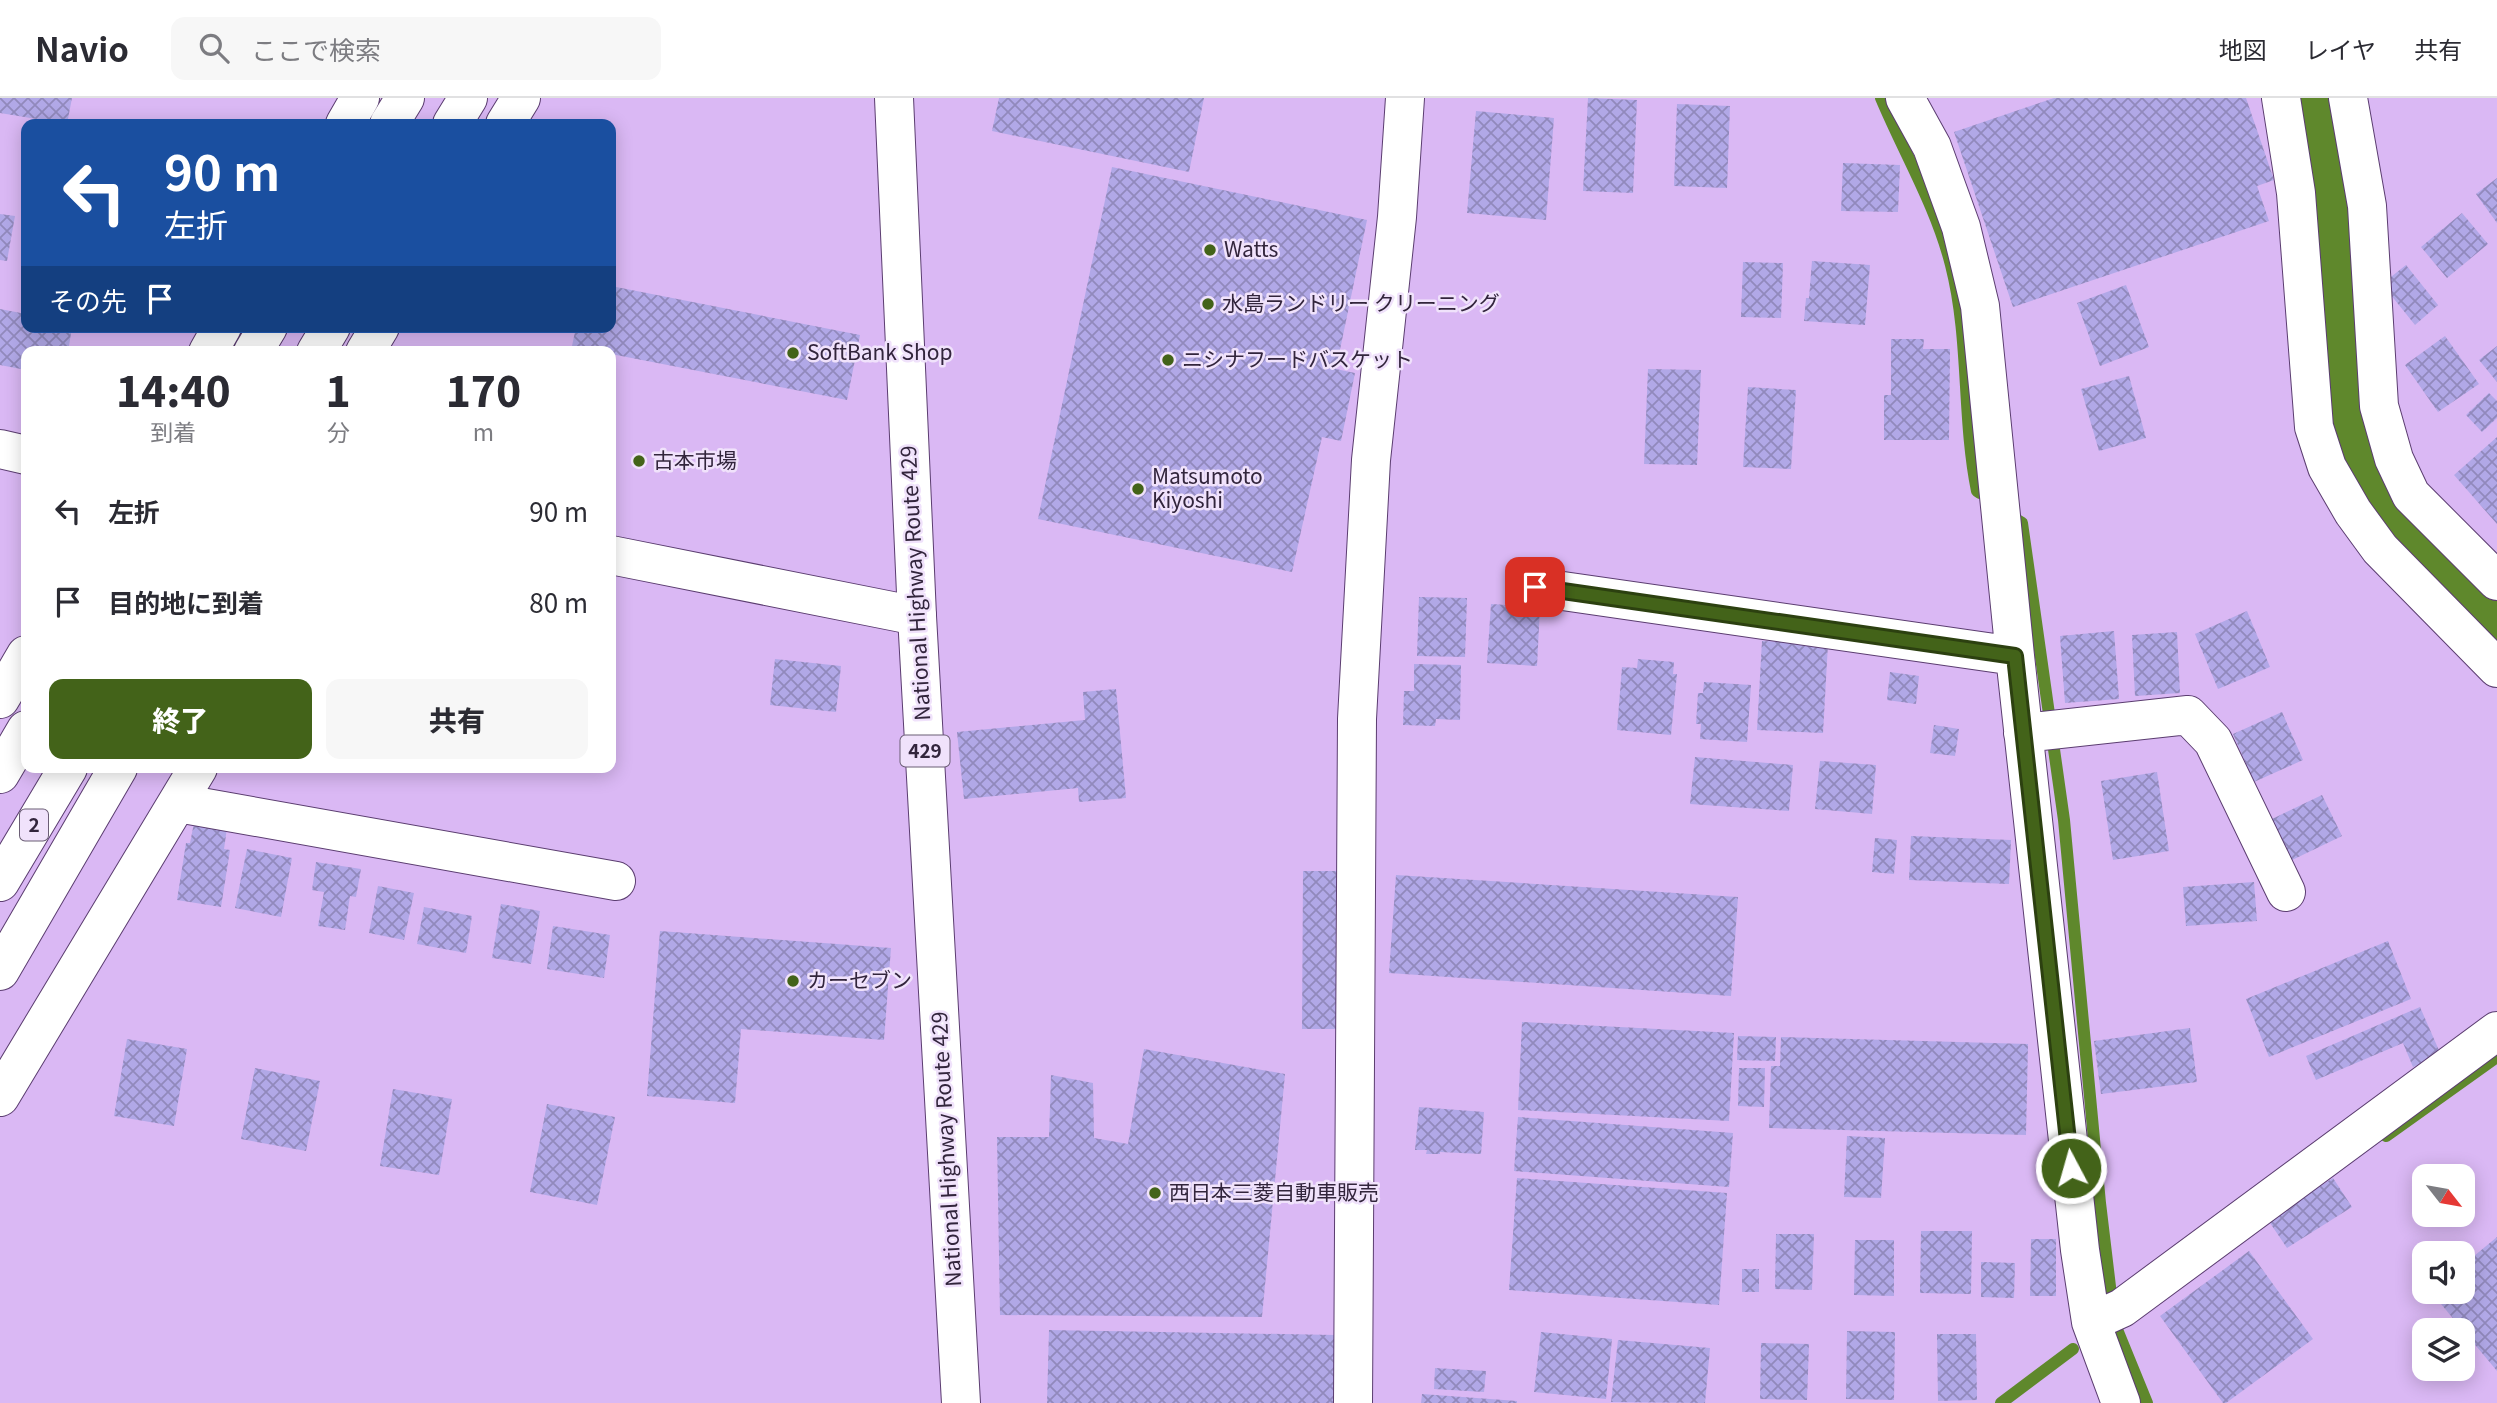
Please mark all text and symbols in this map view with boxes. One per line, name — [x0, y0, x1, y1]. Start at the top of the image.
search box — [171, 17, 661, 80]
text: Navio — [35, 24, 129, 72]
icon: search — [195, 29, 233, 67]
text: ここで検索 — [251, 30, 381, 67]
text: 地図 — [2219, 31, 2267, 66]
text: レイヤ — [2305, 31, 2376, 66]
text: 共有 — [2414, 31, 2462, 66]
text: 90 m — [164, 134, 280, 205]
icon: left — [49, 147, 140, 238]
text: 左折 — [164, 200, 228, 246]
place label: Watts — [1224, 233, 1278, 263]
marker: Watts — [1202, 242, 1218, 258]
icon: arrive — [141, 280, 179, 318]
text: その先 — [49, 281, 127, 318]
place label: 水島ランドリー クリーニング — [1222, 287, 1500, 317]
marker: 水島ランドリー クリーニング — [1200, 296, 1216, 312]
place label: SoftBank Shop — [807, 336, 953, 366]
place label: ニシナフードバスケット — [1182, 343, 1413, 373]
marker: SoftBank Shop — [785, 345, 801, 361]
marker: ニシナフードバスケット — [1160, 352, 1176, 368]
text: 14:40 — [116, 358, 231, 419]
text: 1 — [326, 358, 351, 419]
text: 170 — [446, 358, 521, 419]
text: 到着 — [150, 414, 196, 448]
text: 分 — [327, 414, 350, 448]
text: m — [473, 414, 494, 448]
place label: 古本市場 — [653, 444, 737, 474]
street label: National Highway Route 429 — [892, 445, 936, 721]
marker: 古本市場 — [631, 453, 647, 469]
place label: Matsumoto Kiyoshi — [1152, 460, 1263, 514]
marker: Matsumoto Kiyoshi — [1130, 481, 1146, 497]
icon: left — [49, 492, 87, 530]
text: 左折 — [108, 492, 160, 529]
text: 90 m — [529, 492, 588, 529]
pin — [1505, 557, 1565, 617]
icon: arrive — [1516, 568, 1554, 606]
icon: arrive — [49, 583, 87, 621]
text: 目的地に到着 — [108, 583, 264, 620]
text: 80 m — [529, 583, 588, 620]
button: 終了 — [49, 679, 312, 759]
button: 共有 — [326, 679, 588, 759]
road number: 429 — [900, 736, 950, 766]
road number: 2 — [20, 810, 48, 840]
place label: カーセブン — [807, 964, 912, 994]
marker: カーセブン — [785, 973, 801, 989]
street label: National Highway Route 429 — [923, 1011, 967, 1287]
position arrow — [2034, 1131, 2108, 1205]
north arrow — [2412, 1164, 2474, 1227]
map controls — [2412, 1164, 2475, 1381]
place label: 西日本三菱自動車販売 — [1169, 1176, 1379, 1206]
marker: 西日本三菱自動車販売 — [1147, 1185, 1163, 1201]
button: sound — [2412, 1241, 2475, 1304]
button: layers — [2412, 1318, 2475, 1381]

